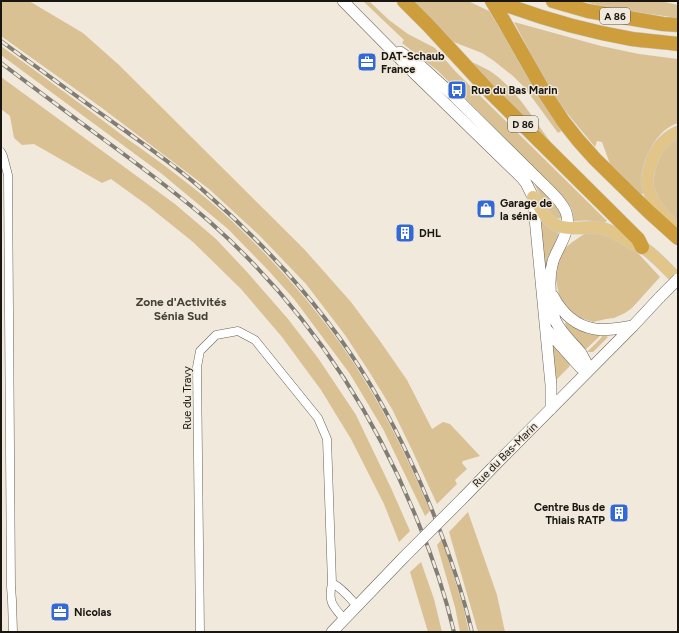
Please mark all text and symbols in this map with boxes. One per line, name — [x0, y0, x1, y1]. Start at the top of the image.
road number: A 86 — [600, 8, 630, 24]
place label: DAT-Schaub France — [381, 50, 445, 76]
office icon: DAT-Schaub France — [356, 51, 378, 73]
bus stop icon: Rue du Bas Marin — [446, 79, 468, 101]
place label: Rue du Bas Marin — [471, 84, 557, 97]
road number: D 86 — [508, 116, 538, 132]
place label: Garage de la sénia — [500, 197, 552, 223]
shop icon: Garage de la sénia — [475, 198, 497, 220]
building icon: DHL — [394, 222, 416, 244]
place label: DHL — [419, 227, 441, 240]
district label: Zone d'Activités Sénia Sud — [136, 295, 227, 323]
street label: Rue du Travy — [181, 366, 194, 430]
street label: Rue du Bas-Marin — [470, 420, 540, 490]
place label: Centre Bus de Thiais RATP — [534, 501, 605, 527]
building icon: Centre Bus de Thiais RATP — [608, 502, 630, 524]
office icon: Nicolas — [49, 601, 71, 623]
place label: Nicolas — [74, 606, 111, 619]

